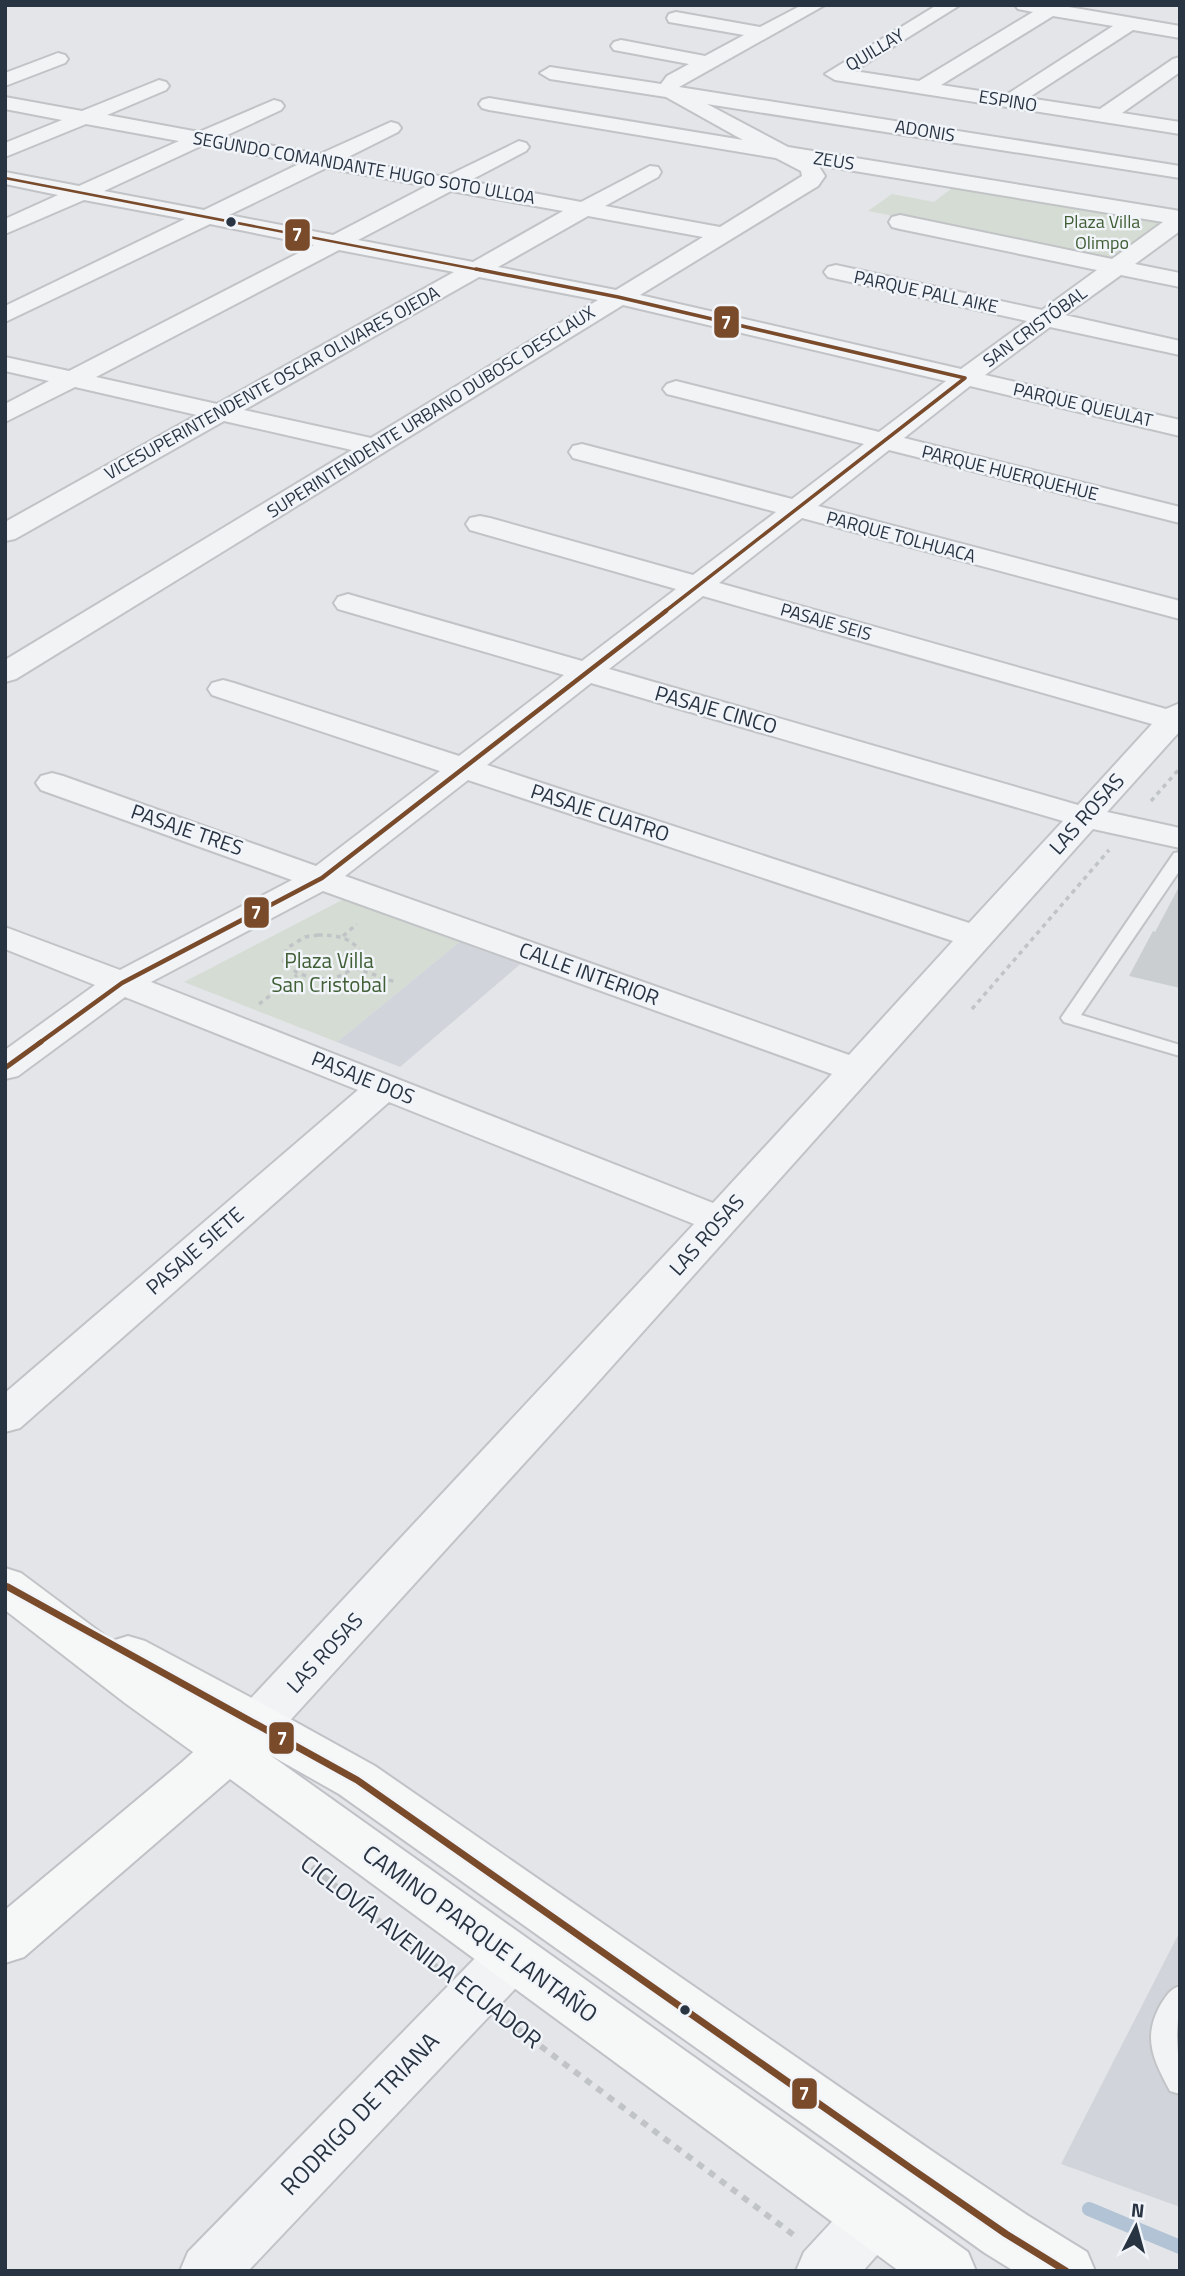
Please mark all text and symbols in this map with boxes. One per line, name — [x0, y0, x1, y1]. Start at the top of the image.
street label: QUILLAY — [840, 21, 910, 78]
street label: ESPINO — [977, 83, 1039, 118]
street label: ADONIS — [893, 112, 957, 149]
street label: SEGUNDO COMANDANTE HUGO SOTO ULLOA — [191, 124, 537, 211]
street label: ZEUS — [812, 144, 856, 177]
park label: Plaza Villa Olimpo — [1064, 208, 1140, 256]
unlabelled marker — [224, 215, 238, 229]
line badge: 7 — [284, 218, 311, 252]
text: 7 — [292, 219, 302, 248]
street label: PARQUE PALL AIKE — [852, 263, 1001, 320]
street label: VICESUPERINTENDENTE OSCAR OLIVARES OJEDA — [99, 279, 444, 486]
street label: SAN CRISTÓBAL — [977, 279, 1093, 374]
street label: SUPERINTENDENTE URBANO DUBOSC DESCLAUX — [261, 299, 600, 524]
line badge: 7 — [713, 305, 740, 339]
text: 7 — [721, 307, 731, 336]
street label: PARQUE QUEULAT — [1011, 375, 1156, 434]
street label: PARQUE HUERQUEHUE — [919, 437, 1101, 508]
street label: PARQUE TOLHUACA — [823, 504, 979, 570]
street label: PASAJE SEIS — [777, 596, 875, 647]
street label: PASAJE CINCO — [651, 676, 781, 742]
street label: LAS ROSAS — [1041, 765, 1132, 861]
street label: PASAJE CUATRO — [527, 775, 674, 850]
street label: PASAJE TRES — [127, 795, 248, 863]
line badge: 7 — [243, 896, 270, 929]
text: 7 — [251, 897, 261, 926]
street label: CALLE INTERIOR — [515, 933, 664, 1013]
park label: Plaza Villa San Cristobal — [271, 944, 387, 1000]
street label: PASAJE DOS — [307, 1042, 420, 1112]
street label: LAS ROSAS — [661, 1186, 752, 1282]
street label: PASAJE SIETE — [138, 1199, 250, 1302]
street label: LAS ROSAS — [278, 1605, 370, 1700]
line badge: 7 — [268, 1721, 295, 1755]
text: 7 — [277, 1723, 287, 1752]
street label: CAMINO PARQUE LANTAÑO — [355, 1835, 606, 2031]
street label: CICLOVÍA AVENIDA ECUADOR — [293, 1845, 550, 2057]
unlabelled marker — [678, 2003, 692, 2017]
street label: RODRIGO DE TRIANA — [272, 2024, 447, 2203]
line badge: 7 — [791, 2077, 818, 2110]
text: 7 — [799, 2078, 809, 2107]
north arrow — [1101, 2192, 1171, 2262]
text: N — [1130, 2194, 1146, 2225]

